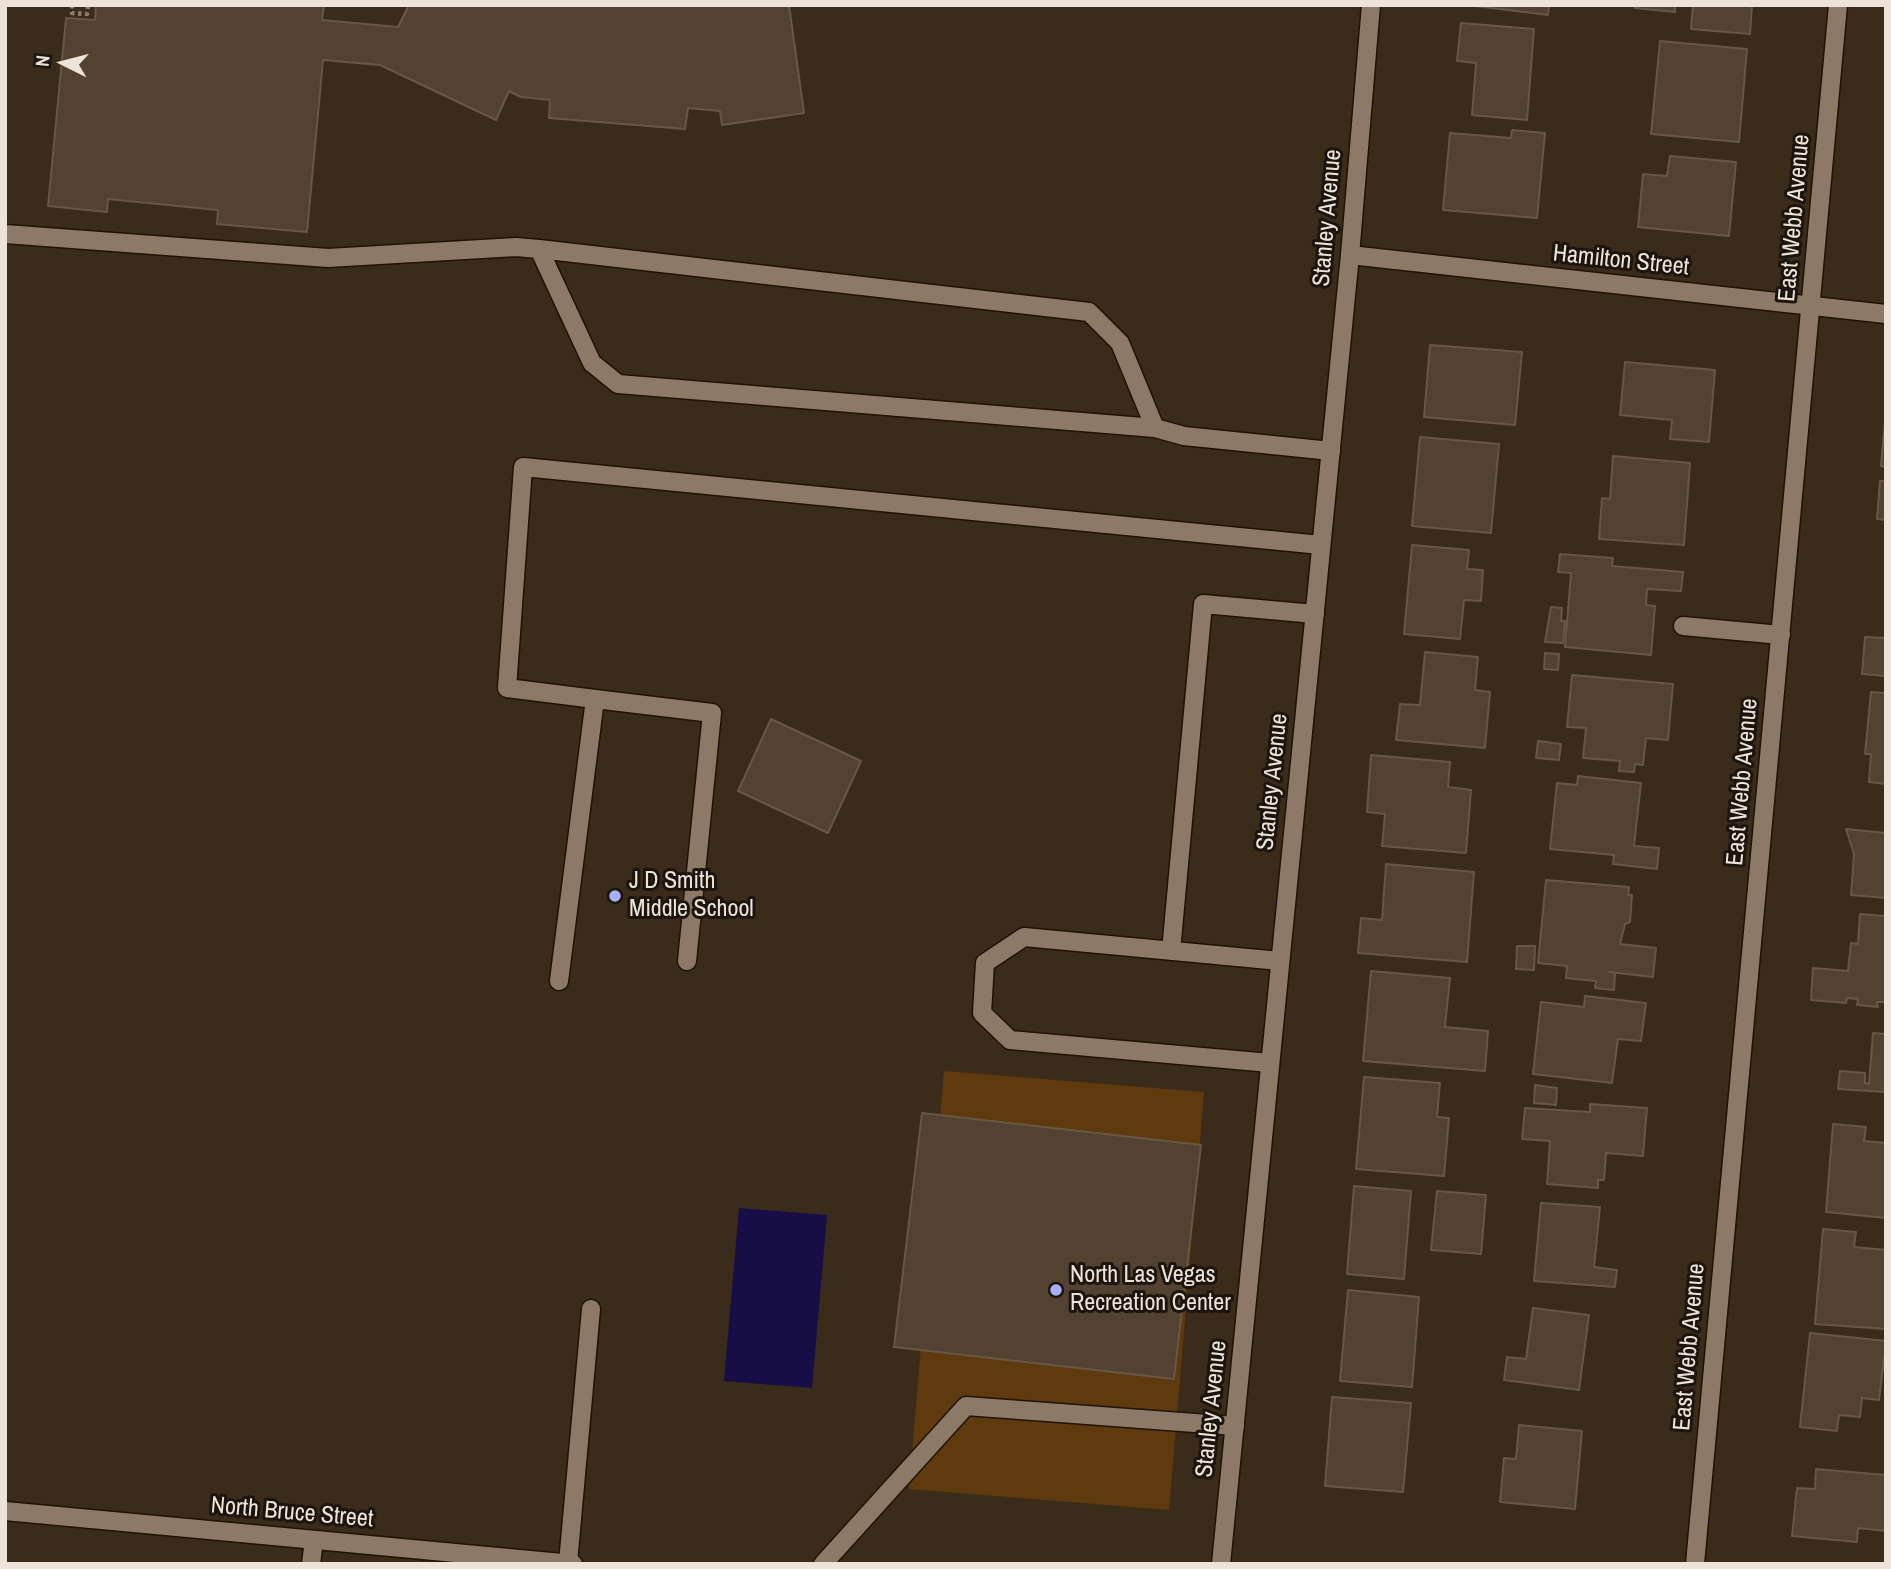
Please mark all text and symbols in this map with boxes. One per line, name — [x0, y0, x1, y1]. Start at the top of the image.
north arrow — [28, 28, 98, 98]
text: N — [29, 54, 56, 68]
street label: East Webb Avenue — [1773, 133, 1817, 303]
street label: Stanley Avenue — [1308, 148, 1348, 288]
street label: Hamilton Street — [1552, 240, 1690, 282]
street label: East Webb Avenue — [1721, 697, 1765, 867]
street label: Stanley Avenue — [1251, 712, 1295, 852]
place label: J D Smith Middle School — [629, 868, 754, 924]
marker: J D Smith Middle School — [607, 888, 623, 904]
place label: North Las Vegas Recreation Center — [1070, 1262, 1231, 1318]
street label: East Webb Avenue — [1668, 1262, 1712, 1432]
marker: North Las Vegas Recreation Center — [1048, 1282, 1064, 1298]
street label: Stanley Avenue — [1190, 1339, 1234, 1479]
street label: North Bruce Street — [210, 1492, 374, 1534]

